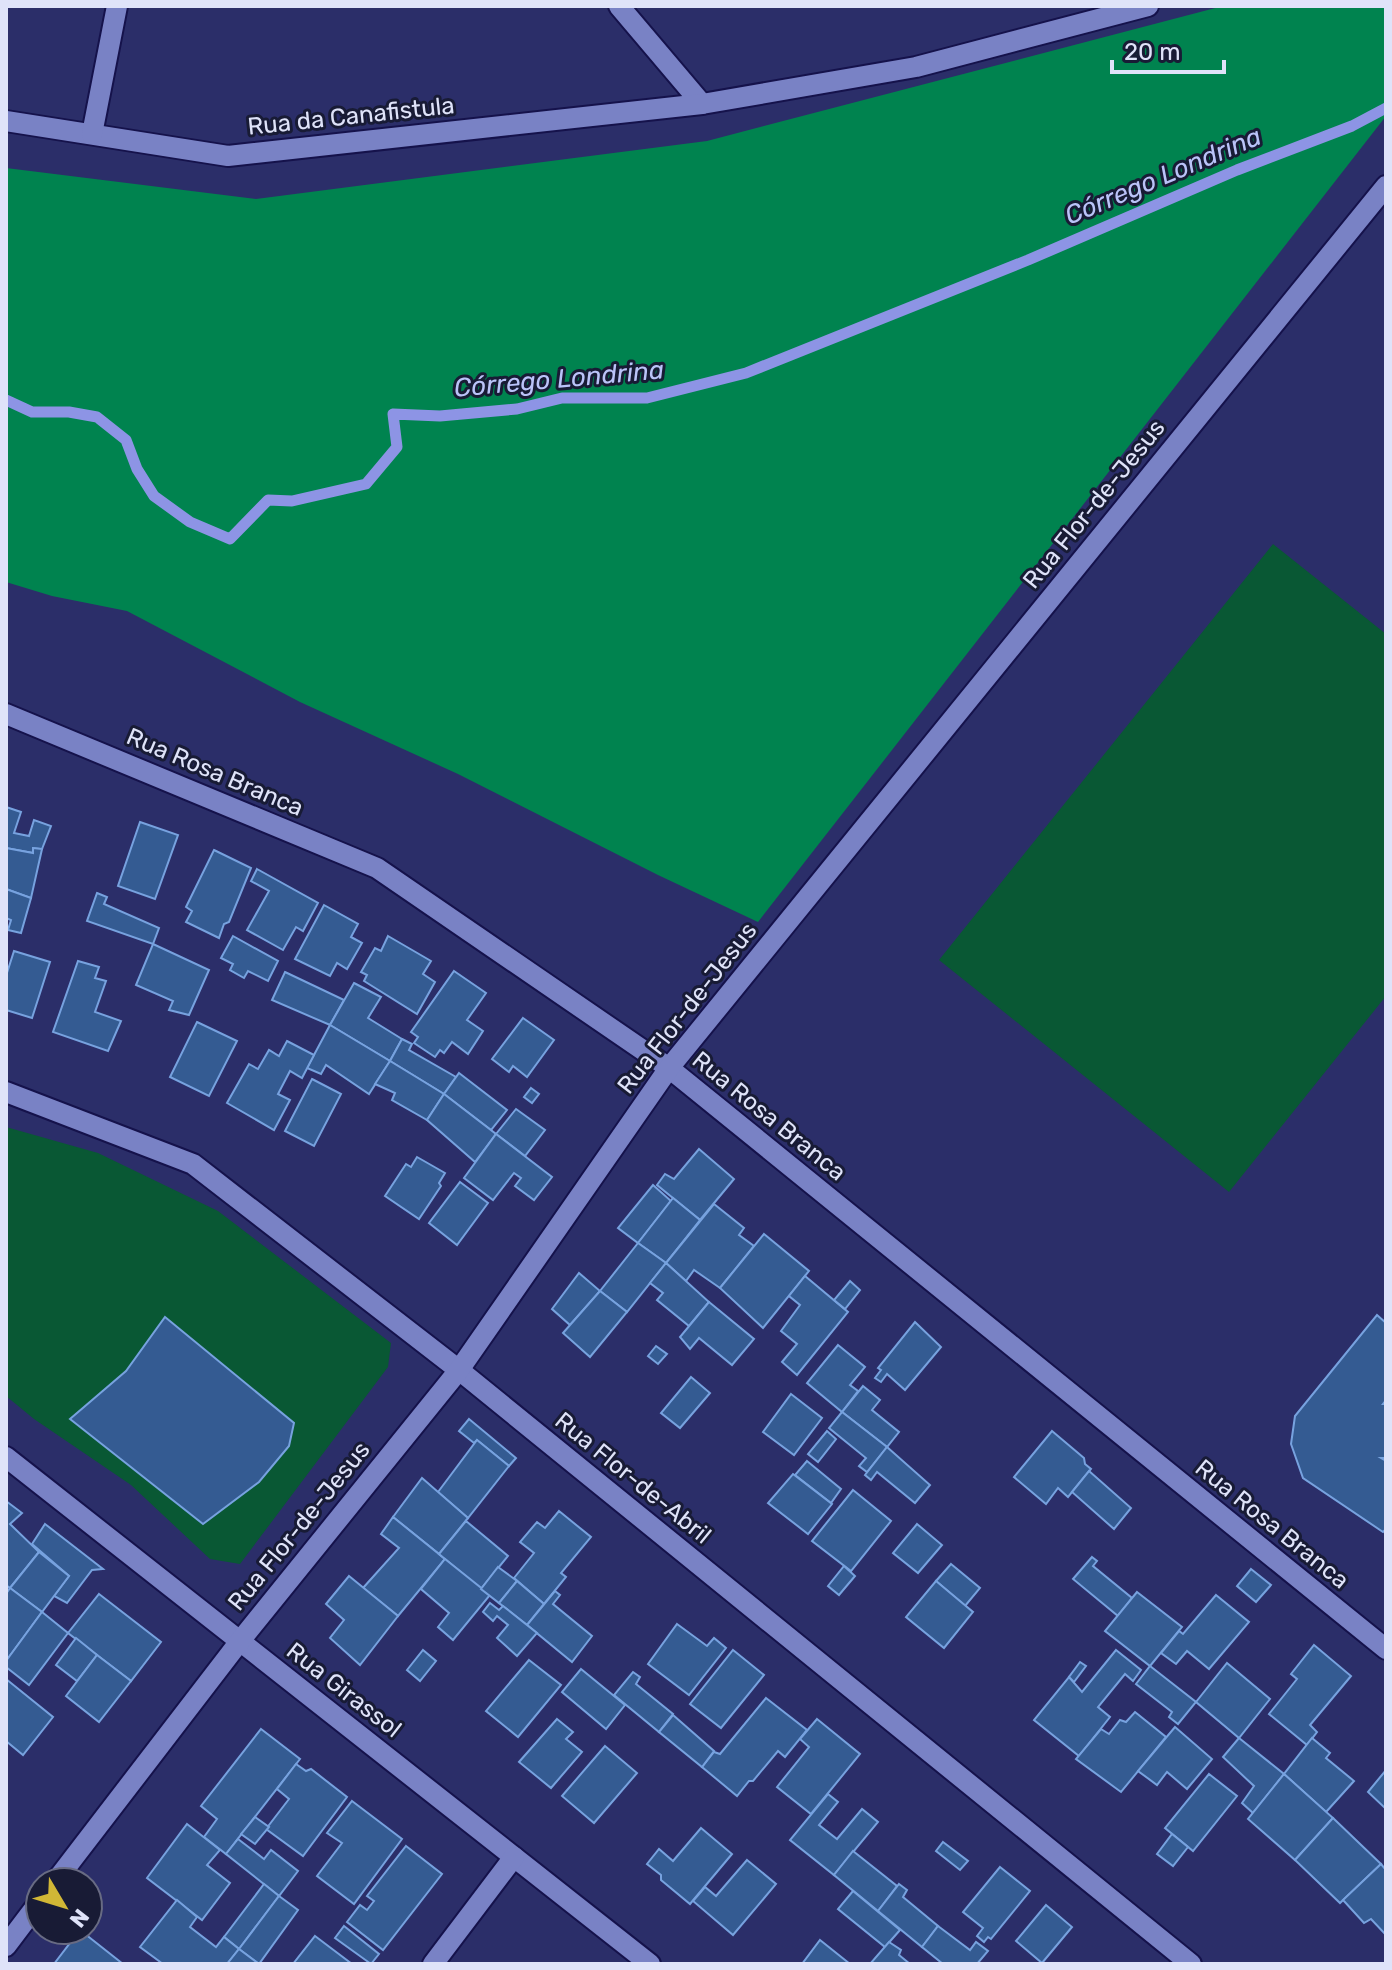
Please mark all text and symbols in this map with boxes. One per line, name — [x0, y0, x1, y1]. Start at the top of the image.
scale bar — [1112, 24, 1224, 74]
text: 20 m — [1124, 38, 1181, 66]
street label: Rua da Canafistula — [246, 91, 456, 141]
water label: Córrego Londrina — [1060, 121, 1266, 231]
water label: Córrego Londrina — [453, 354, 665, 404]
street label: Rua Flor-de-Jesus — [1017, 414, 1171, 594]
street label: Rua Rosa Branca — [122, 722, 308, 822]
street label: Rua Flor-de-Jesus — [612, 917, 762, 1099]
street label: Rua Rosa Branca — [687, 1046, 851, 1186]
street label: Rua Flor-de-Abril — [549, 1407, 717, 1549]
street label: Rua Flor-de-Jesus — [222, 1436, 376, 1616]
street label: Rua Rosa Branca — [1190, 1454, 1354, 1594]
street label: Rua Girassol — [281, 1637, 407, 1743]
north arrow — [24, 1866, 104, 1946]
text: N — [64, 1903, 95, 1933]

